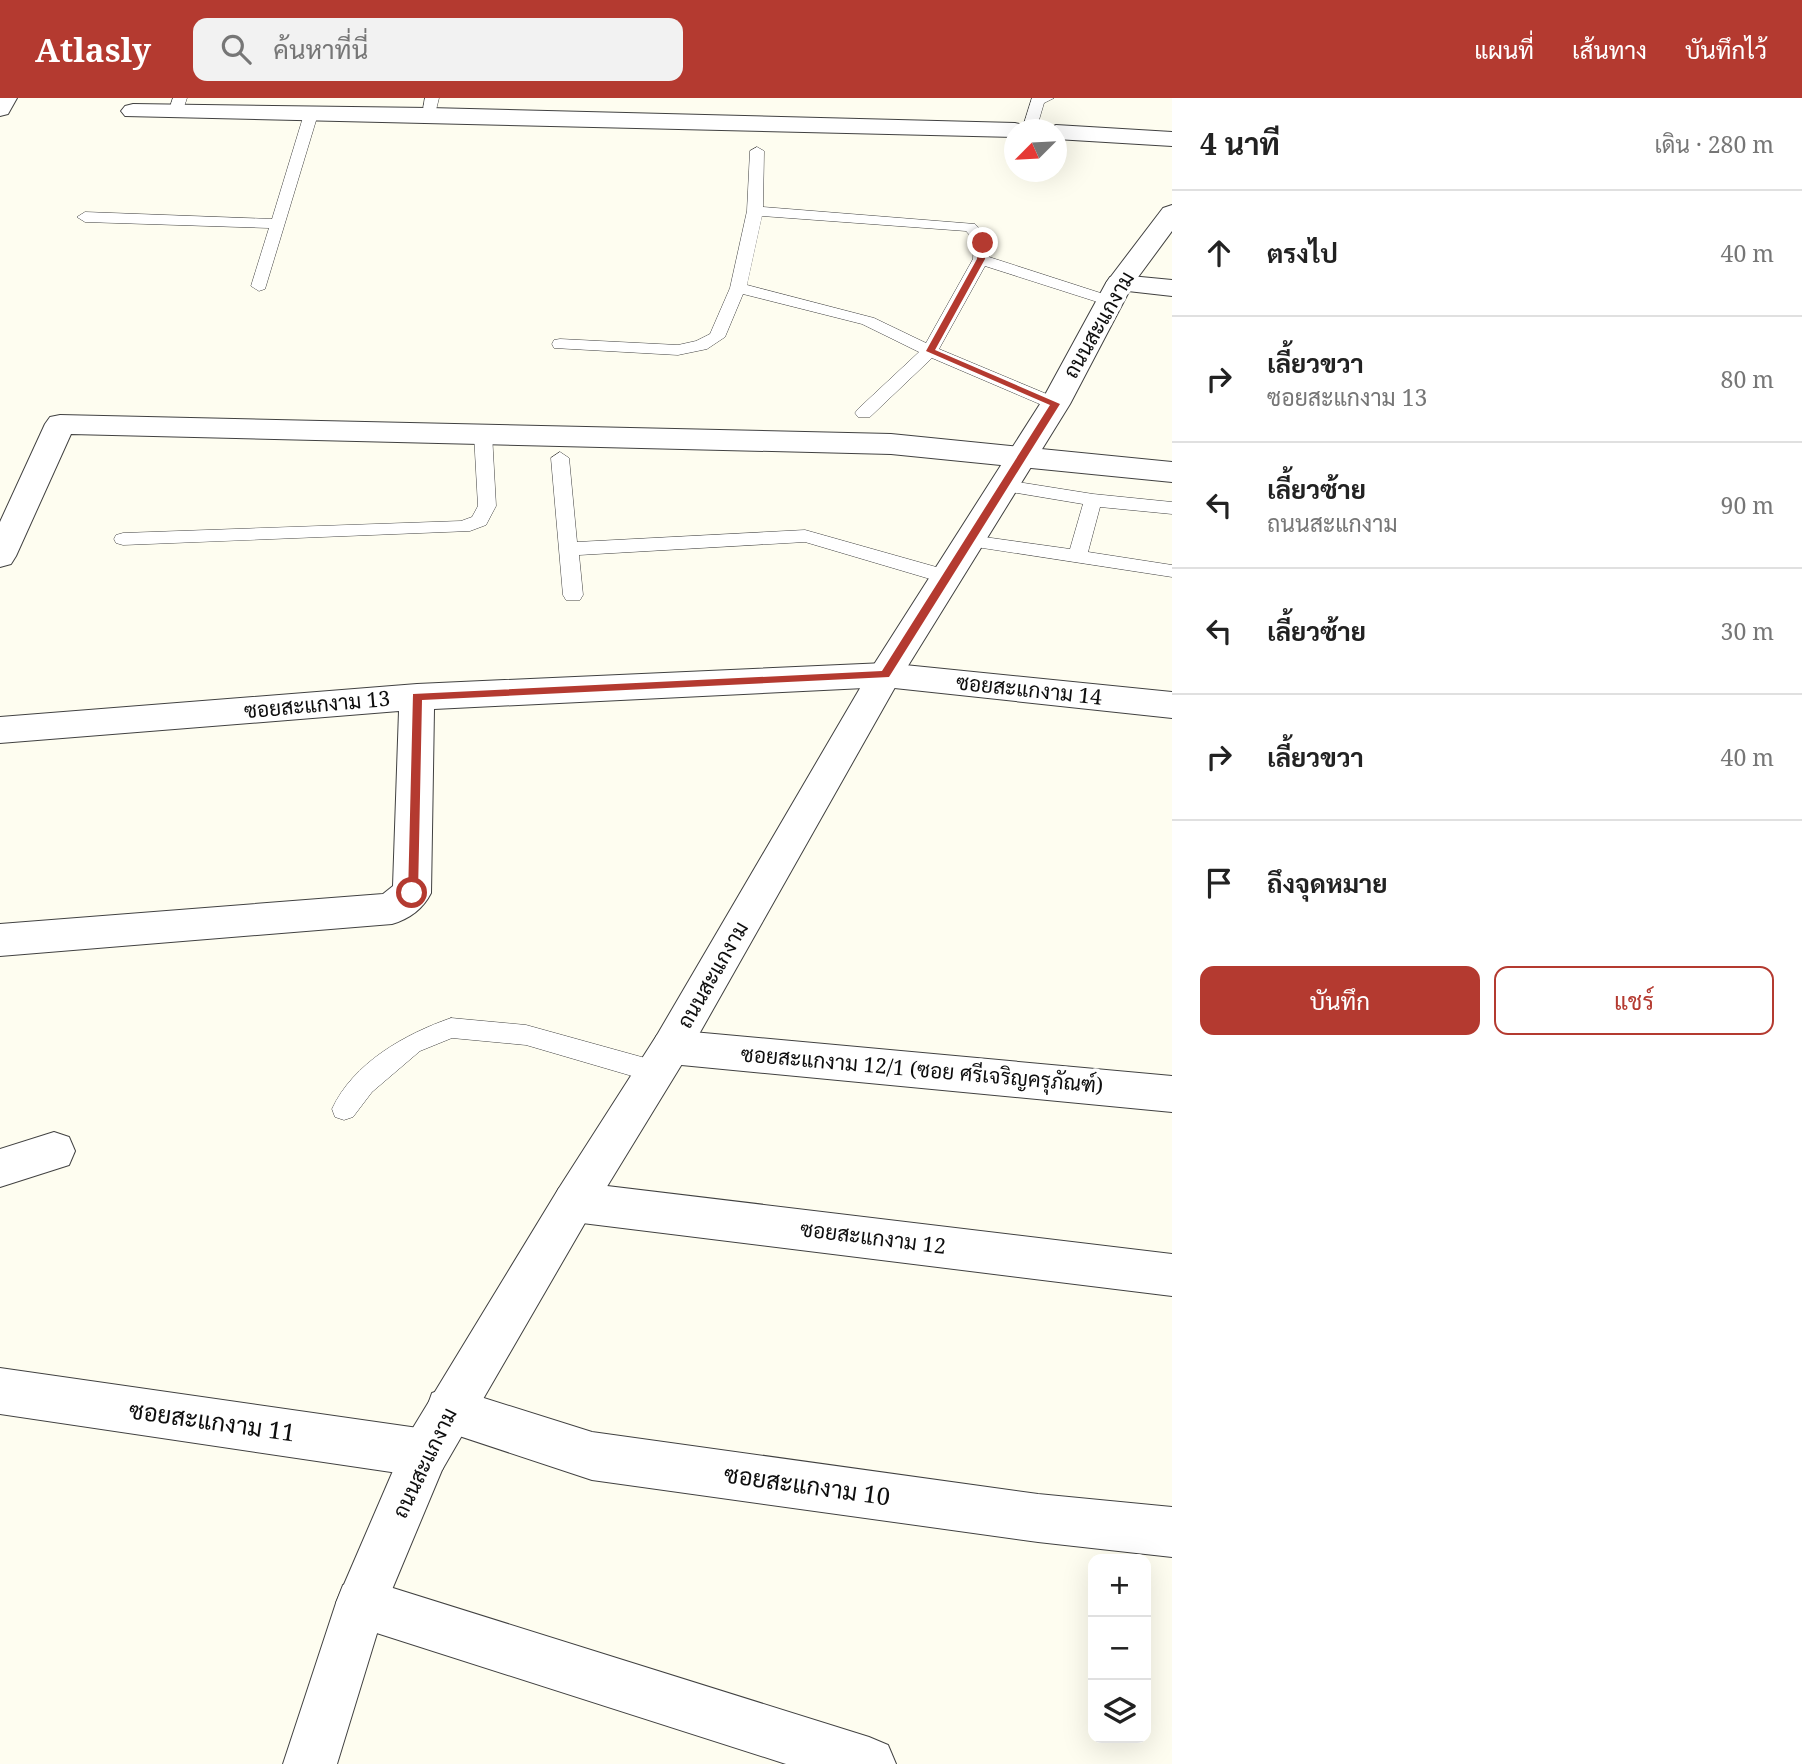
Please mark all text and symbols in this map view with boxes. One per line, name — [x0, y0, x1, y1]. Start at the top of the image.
search box — [193, 18, 683, 81]
text: Atlasly — [35, 27, 151, 72]
icon: search — [217, 30, 255, 68]
text: ค้นหาที่นี่ — [273, 31, 368, 67]
text: แผนที่ — [1474, 33, 1534, 66]
text: เส้นทาง — [1572, 33, 1647, 66]
text: บันทึกไว้ — [1685, 33, 1767, 66]
north arrow — [1004, 119, 1067, 182]
text: 4 นาที — [1200, 123, 1280, 164]
text: เดิน · 280 m — [1655, 128, 1774, 160]
route end — [967, 227, 998, 258]
icon: ahead — [1200, 234, 1238, 272]
text: ตรงไป — [1267, 235, 1338, 271]
text: 40 m — [1721, 237, 1774, 269]
street label: ถนนสะแกงาม — [1056, 266, 1140, 383]
text: เลี้ยวขวา — [1267, 345, 1364, 381]
icon: right — [1200, 360, 1238, 398]
text: 80 m — [1721, 363, 1774, 395]
text: ซอยสะแกงาม 13 — [1267, 381, 1427, 413]
text: เลี้ยวซ้าย — [1267, 471, 1366, 507]
icon: left — [1200, 486, 1238, 524]
text: 90 m — [1721, 489, 1774, 521]
text: ถนนสะแกงาม — [1267, 507, 1398, 539]
icon: left — [1200, 612, 1238, 650]
text: เลี้ยวซ้าย — [1267, 613, 1366, 649]
text: 30 m — [1721, 615, 1774, 647]
street label: ซอยสะแกงาม 14 — [955, 667, 1104, 711]
street label: ซอยสะแกงาม 13 — [243, 684, 391, 724]
icon: right — [1200, 738, 1238, 776]
text: เลี้ยวขวา — [1267, 739, 1364, 775]
text: 40 m — [1721, 741, 1774, 773]
icon: arrive — [1200, 864, 1238, 902]
text: ถึงจุดหมาย — [1267, 865, 1388, 901]
route start — [396, 877, 427, 908]
street label: ถนนสะแกงาม — [670, 916, 754, 1033]
button: บันทึก — [1200, 966, 1480, 1035]
button: แชร์ — [1494, 966, 1774, 1035]
street label: ซอยสะแกงาม 12/1 (ซอย ศรีเจริญครุภัณฑ์) — [740, 1039, 1104, 1100]
street label: ซอยสะแกงาม 12 — [799, 1214, 948, 1260]
street label: ซอยสะแกงาม 11 — [127, 1393, 297, 1449]
street label: ถนนสะแกงาม — [385, 1403, 463, 1522]
street label: ซอยสะแกงาม 10 — [722, 1457, 892, 1513]
map controls — [1088, 1554, 1151, 1743]
button: + — [1088, 1554, 1151, 1617]
button: − — [1088, 1617, 1151, 1680]
button: layers — [1088, 1680, 1151, 1743]

